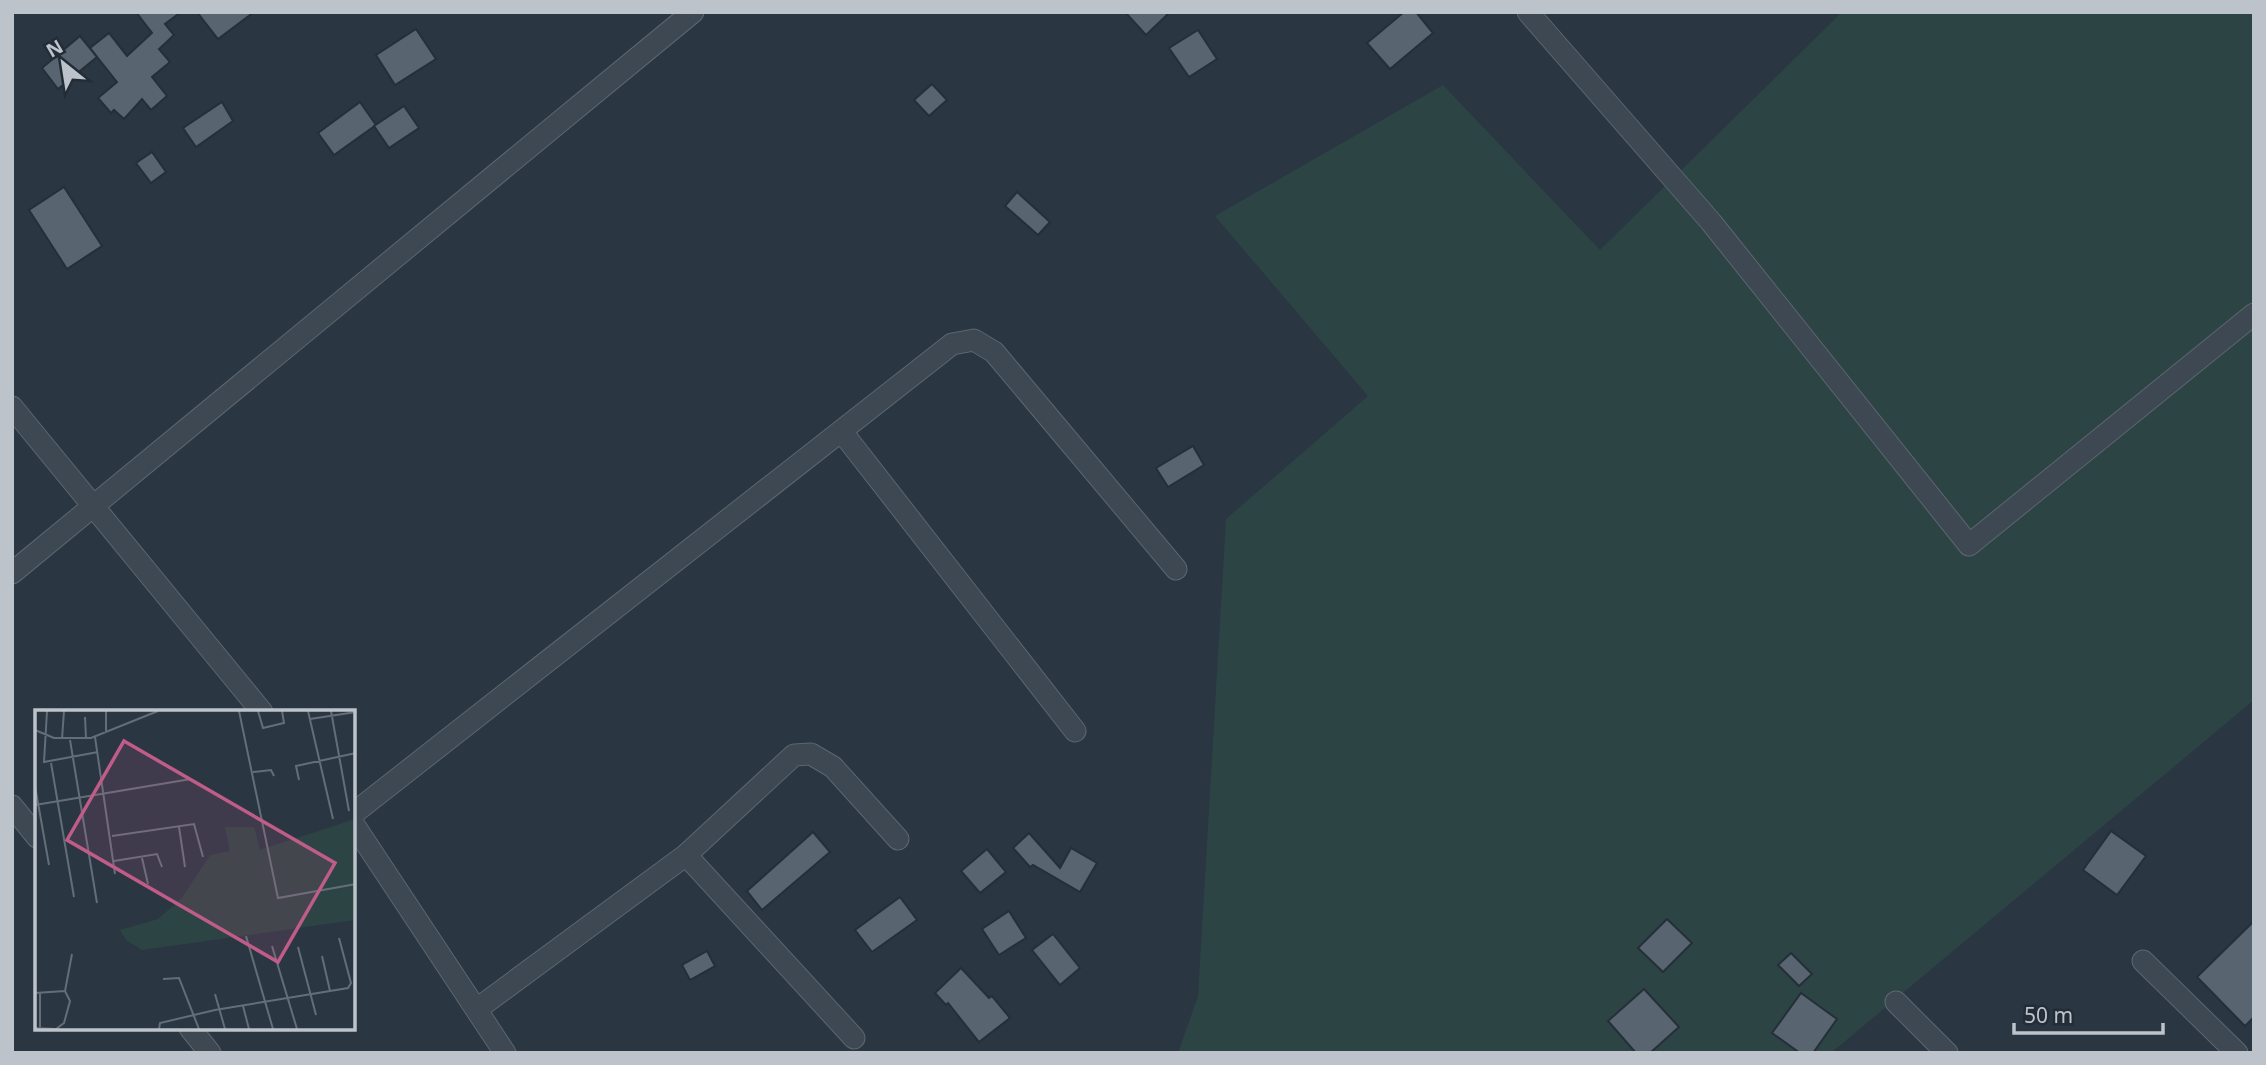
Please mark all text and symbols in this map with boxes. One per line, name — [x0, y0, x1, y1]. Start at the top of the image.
north arrow — [28, 28, 98, 98]
text: N — [41, 33, 68, 63]
inset map — [35, 710, 355, 1030]
scale bar — [2014, 992, 2163, 1036]
text: 50 m — [2024, 1001, 2073, 1029]

